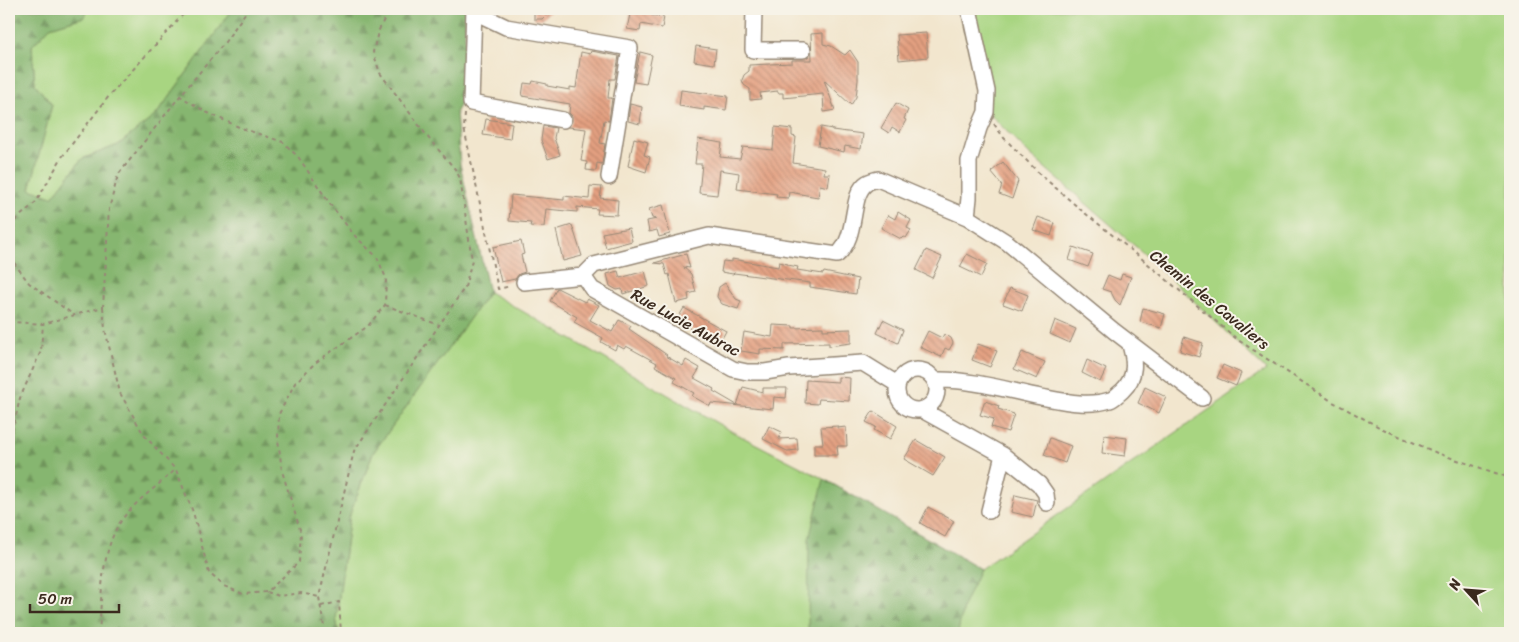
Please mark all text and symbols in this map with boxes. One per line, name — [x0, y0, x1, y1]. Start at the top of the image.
street label: Chemin des Cavaliers — [1143, 242, 1277, 357]
street label: Rue Lucie Aubrac — [626, 280, 746, 365]
north arrow — [1442, 564, 1492, 614]
text: N — [1441, 574, 1468, 595]
scale bar — [30, 582, 119, 614]
text: 50 m — [38, 586, 73, 612]

